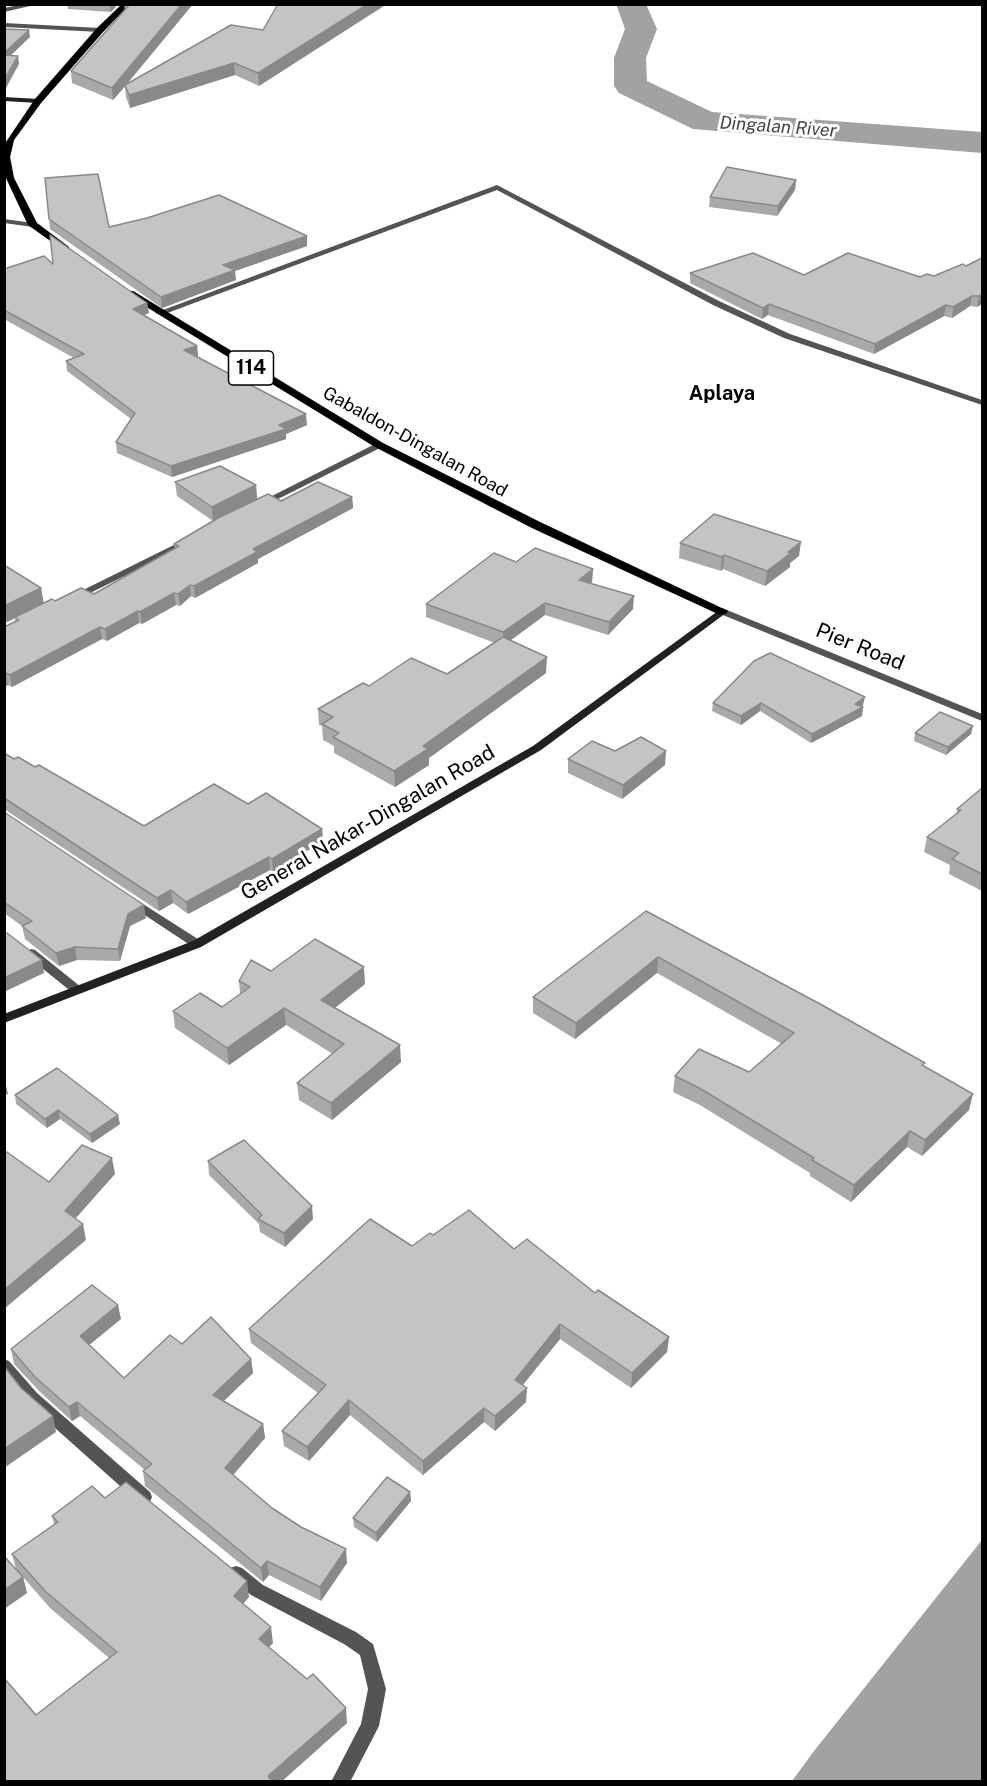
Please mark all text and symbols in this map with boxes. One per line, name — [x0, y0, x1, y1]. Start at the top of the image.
water label: Dingalan River — [719, 112, 837, 142]
road number: 114 — [228, 351, 274, 385]
street label: Gabaldon-Dingalan Road — [319, 382, 511, 502]
district label: Aplaya — [689, 382, 755, 406]
street label: Pier Road — [812, 618, 908, 676]
street label: General Nakar-Dingalan Road — [237, 740, 499, 906]

